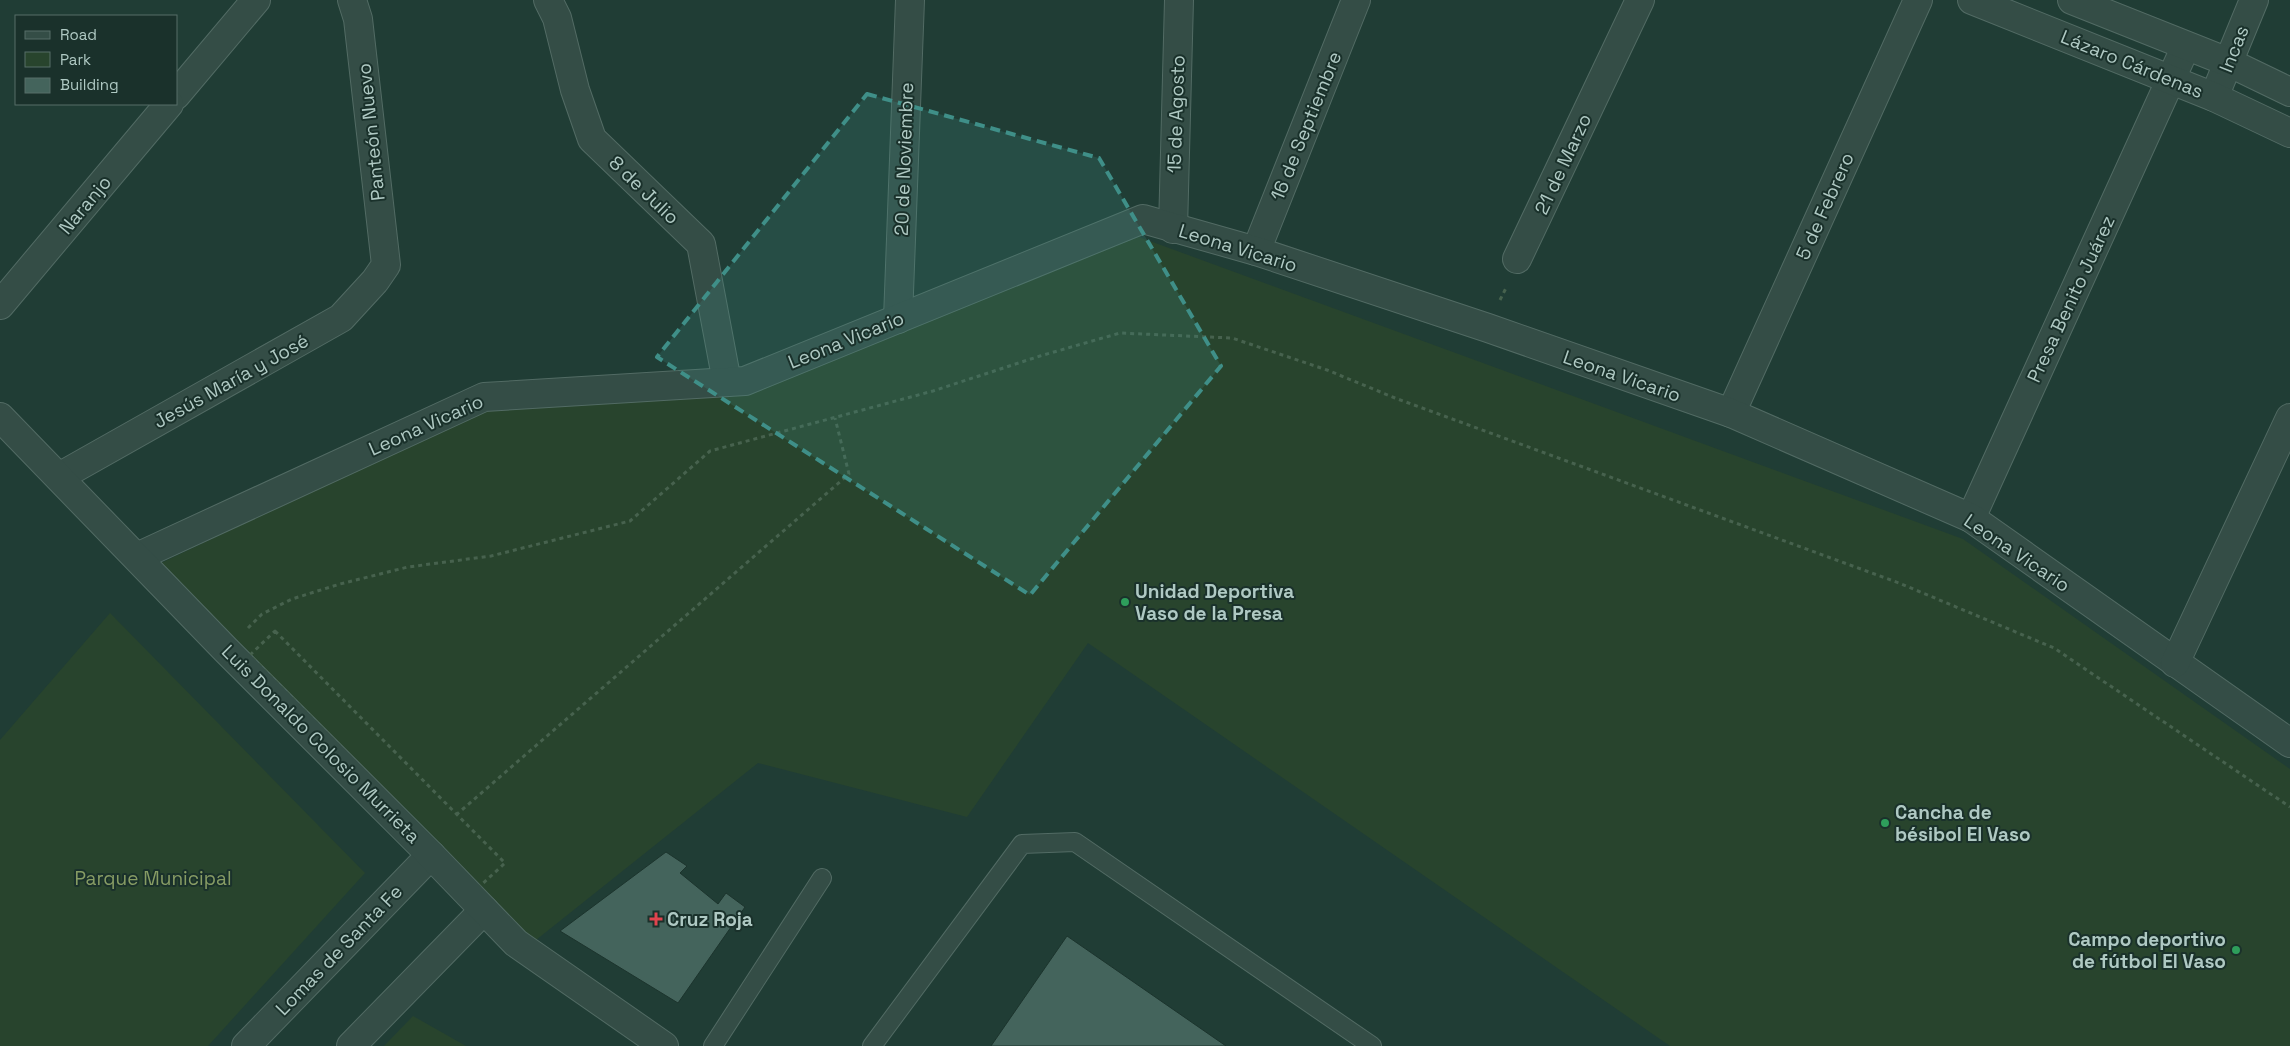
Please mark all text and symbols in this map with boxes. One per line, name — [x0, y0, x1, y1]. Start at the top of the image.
legend — [15, 15, 178, 105]
street label: Incas — [2213, 22, 2255, 76]
street label: Lázaro Cárdenas — [2057, 24, 2207, 104]
text: Road — [60, 25, 97, 44]
street label: 16 de Septiembre — [1265, 48, 1347, 204]
text: Park — [60, 50, 91, 69]
street label: 15 de Agosto — [1161, 55, 1191, 173]
street label: Panteón Nuevo — [351, 62, 391, 202]
text: Building — [60, 75, 119, 94]
street label: 20 de Noviembre — [889, 82, 919, 236]
street label: 21 de Marzo — [1529, 110, 1597, 218]
street label: 5 de Febrero — [1790, 148, 1860, 264]
street label: 8 de Julio — [603, 150, 685, 230]
street label: Naranjo — [53, 170, 117, 240]
street label: Presa Benito Juárez — [2021, 212, 2121, 386]
street label: Leona Vicario — [1176, 218, 1300, 278]
street label: Leona Vicario — [784, 305, 908, 375]
street label: Jesús María y José — [149, 328, 313, 434]
street label: Leona Vicario — [1560, 344, 1684, 408]
street label: Leona Vicario — [365, 389, 487, 461]
street label: Leona Vicario — [1959, 508, 2075, 598]
place label: Unidad Deportiva Vaso de la Presa — [1135, 579, 1294, 626]
marker: Unidad Deportiva Vaso de la Presa — [1119, 596, 1131, 608]
street label: Luis Donaldo Colosio Murrieta — [216, 639, 426, 849]
place label: Cancha de bésibol El Vaso — [1895, 800, 2031, 847]
marker: Cancha de bésibol El Vaso — [1879, 817, 1891, 829]
park label: Parque Municipal — [74, 866, 232, 891]
street label: Lomas de Santa Fe — [270, 879, 408, 1021]
place label: Cruz Roja — [667, 907, 753, 932]
marker: Cruz Roja — [649, 912, 663, 926]
place label: Campo deportivo de fútbol El Vaso — [2068, 927, 2226, 974]
marker: Campo deportivo de fútbol El Vaso — [2230, 944, 2242, 956]

